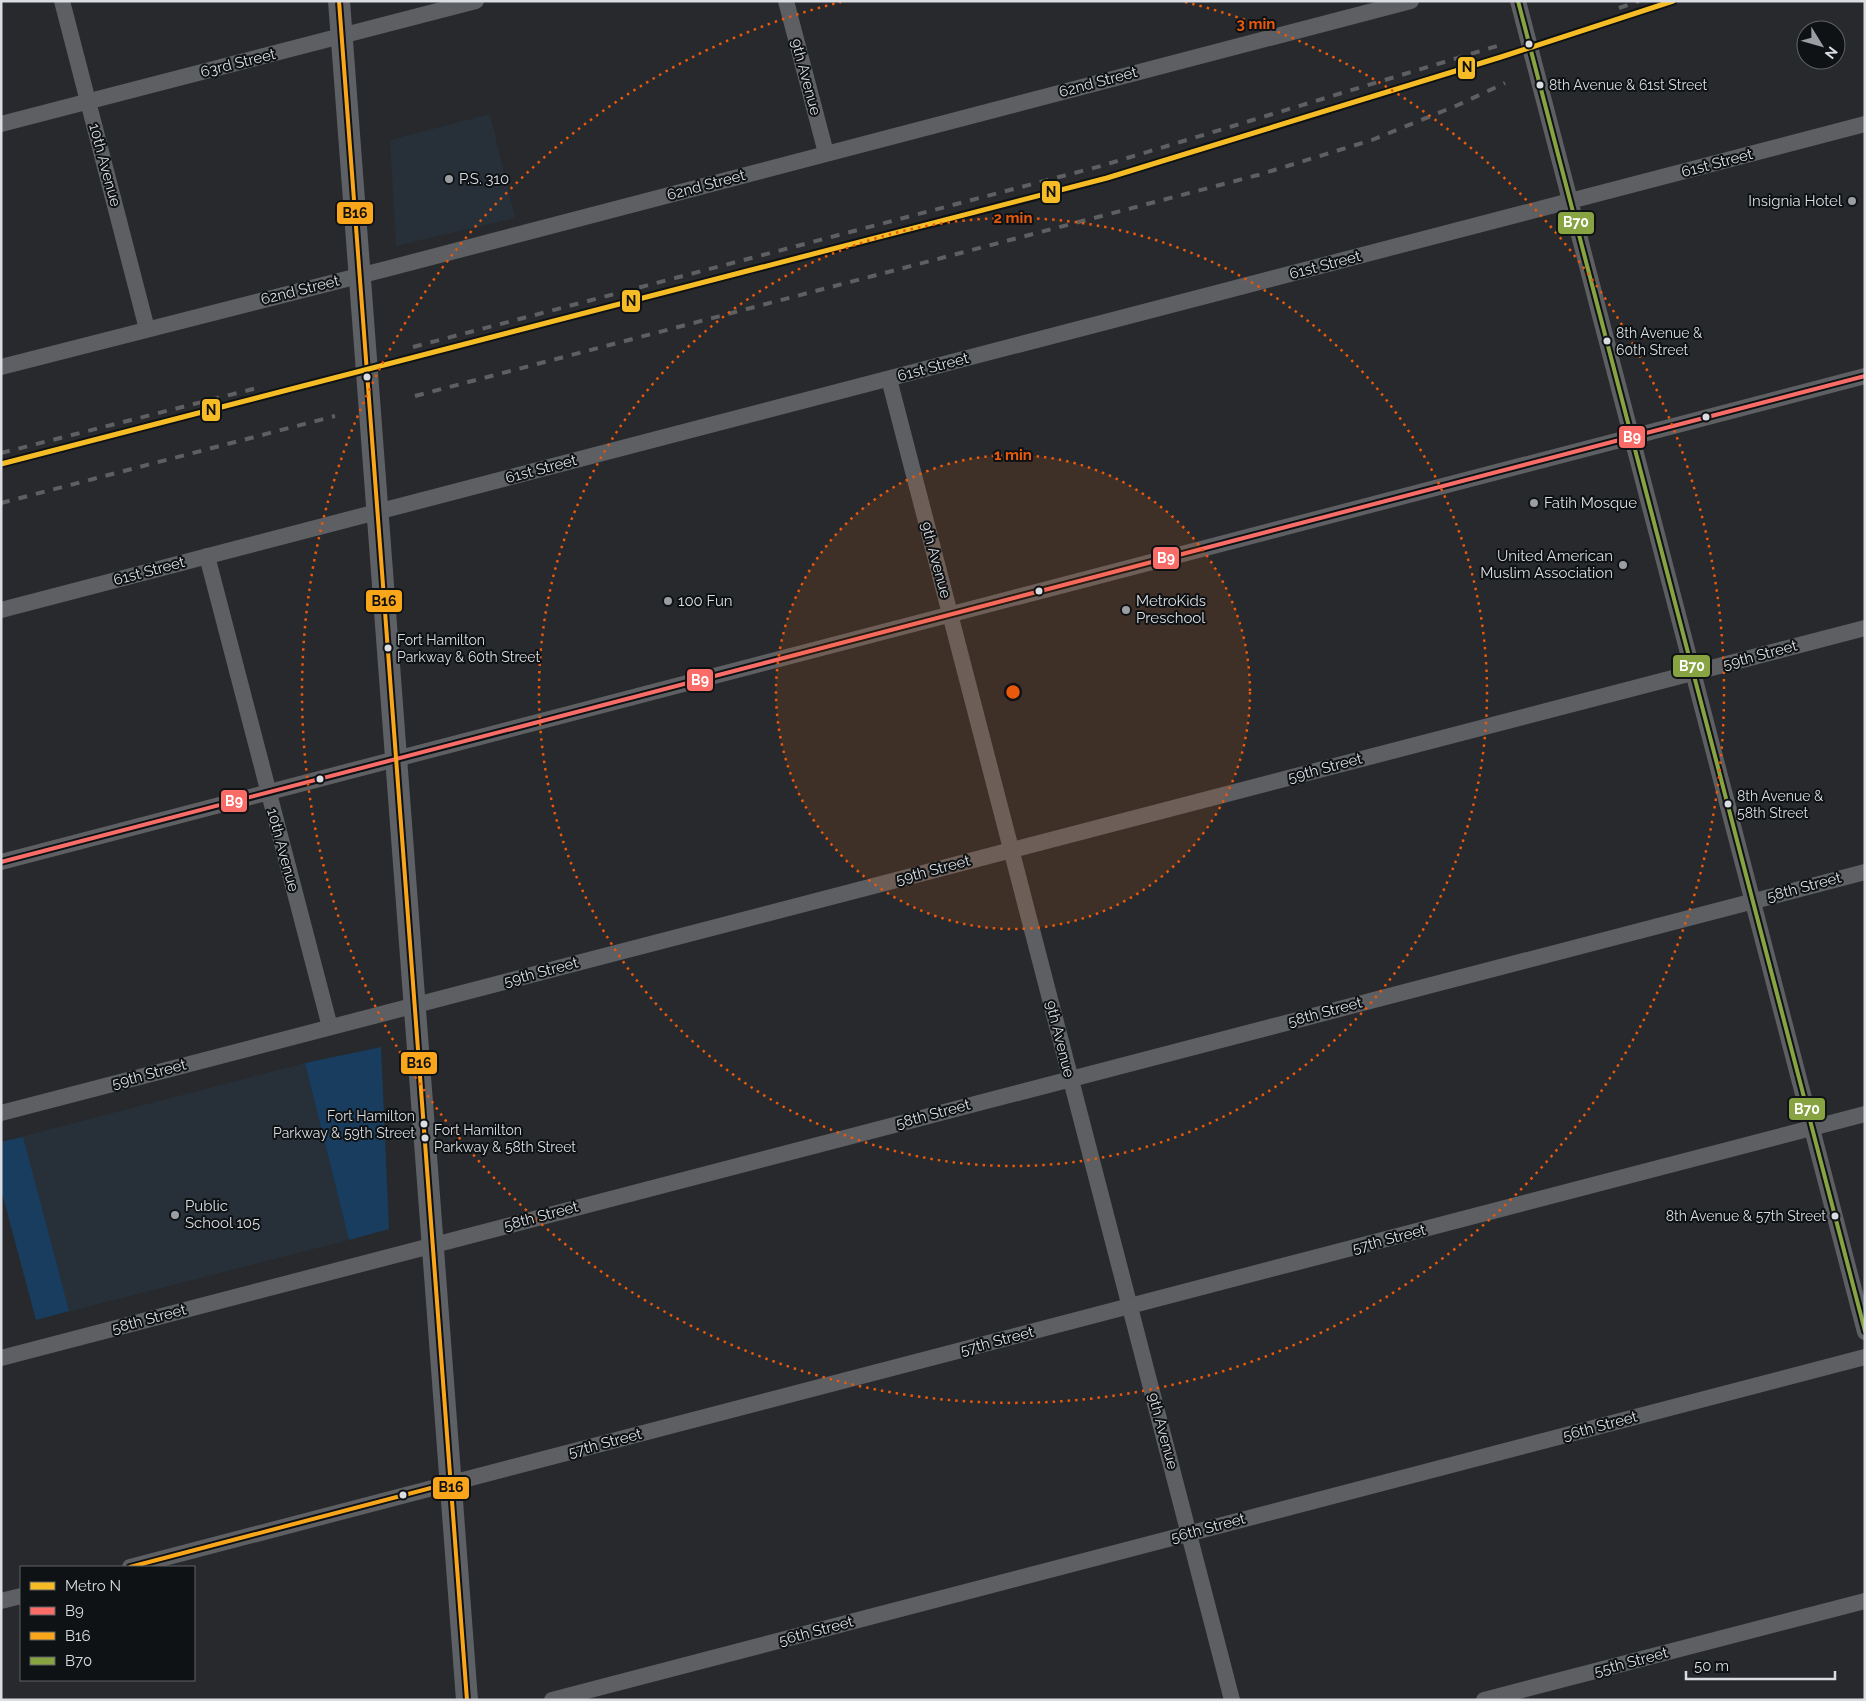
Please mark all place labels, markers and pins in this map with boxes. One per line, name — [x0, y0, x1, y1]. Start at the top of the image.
unlabelled marker — [1524, 39, 1534, 49]
place label: 8th Avenue & 61st Street — [1549, 77, 1707, 93]
marker: 8th Avenue & 61st Street — [1535, 80, 1545, 90]
place label: P.S. 310 — [459, 170, 509, 188]
marker: P.S. 310 — [443, 173, 455, 185]
place label: Insignia Hotel — [1748, 192, 1843, 210]
marker: Insignia Hotel — [1846, 195, 1858, 207]
place label: 8th Avenue & 60th Street — [1616, 325, 1703, 358]
marker: 8th Avenue & 60th Street — [1602, 336, 1612, 346]
unlabelled marker — [362, 372, 372, 382]
unlabelled marker — [1701, 412, 1711, 422]
place label: Fatih Mosque — [1544, 494, 1637, 512]
marker: Fatih Mosque — [1528, 497, 1540, 509]
place label: United American Muslim Association — [1480, 547, 1613, 582]
marker: United American Muslim Association — [1617, 559, 1629, 571]
unlabelled marker — [1034, 586, 1044, 596]
place label: 100 Fun — [678, 592, 733, 610]
place label: MetroKids Preschool — [1136, 592, 1206, 627]
marker: 100 Fun — [662, 595, 674, 607]
marker: MetroKids Preschool — [1120, 604, 1132, 616]
place label: Fort Hamilton Parkway & 60th Street — [397, 632, 540, 665]
marker: Fort Hamilton Parkway & 60th Street — [383, 643, 393, 653]
centre of rings — [1004, 683, 1022, 701]
unlabelled marker — [315, 774, 325, 784]
place label: 8th Avenue & 58th Street — [1737, 788, 1824, 821]
marker: 8th Avenue & 58th Street — [1723, 799, 1733, 809]
place label: Fort Hamilton Parkway & 59th Street — [273, 1108, 415, 1141]
marker: Fort Hamilton Parkway & 59th Street — [419, 1119, 429, 1129]
place label: Fort Hamilton Parkway & 58th Street — [434, 1122, 576, 1155]
marker: Fort Hamilton Parkway & 58th Street — [420, 1133, 430, 1143]
place label: Public School 105 — [185, 1197, 260, 1232]
place label: 8th Avenue & 57th Street — [1666, 1208, 1826, 1224]
marker: Public School 105 — [169, 1209, 181, 1221]
marker: 8th Avenue & 57th Street — [1830, 1211, 1840, 1221]
unlabelled marker — [398, 1490, 408, 1500]

